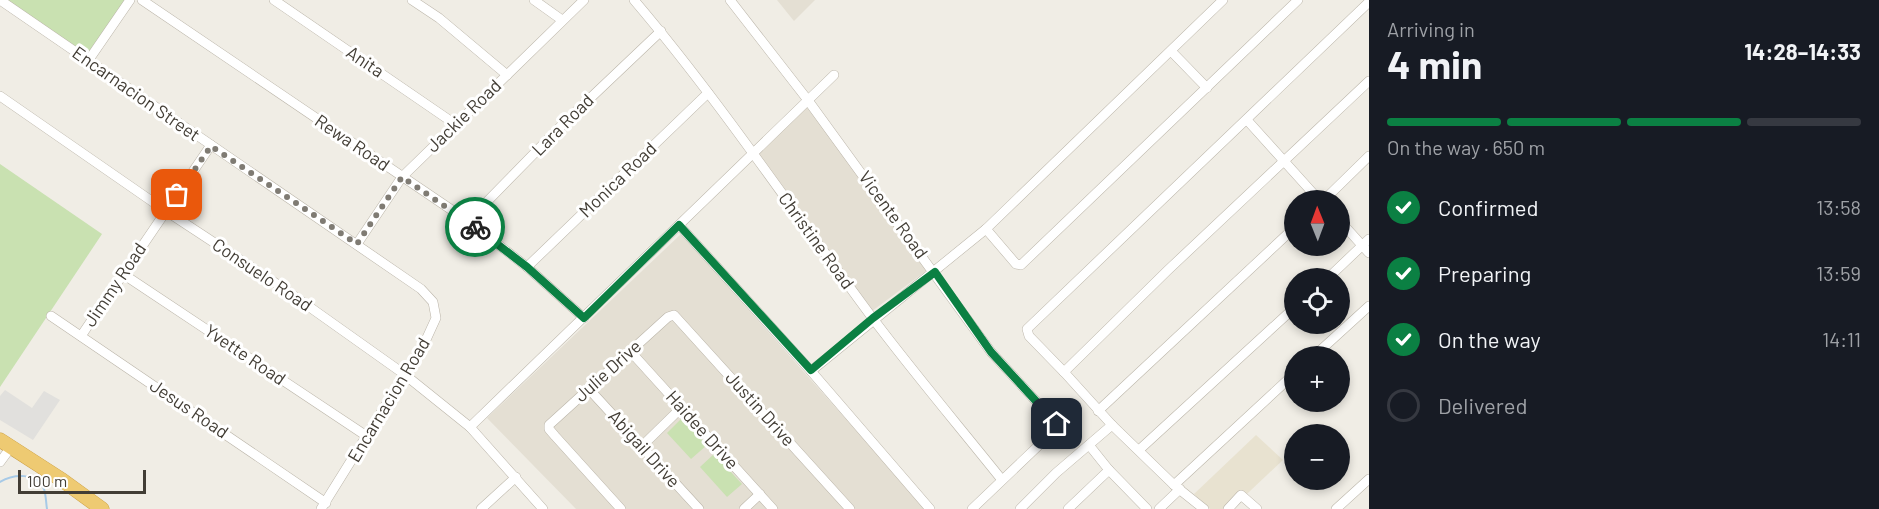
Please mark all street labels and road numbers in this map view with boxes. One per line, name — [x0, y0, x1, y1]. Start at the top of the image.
street label: Encarnacion Street — [69, 41, 205, 145]
street label: Anita — [342, 41, 389, 82]
street label: Jackie Road — [421, 74, 505, 156]
street label: Lara Road — [527, 89, 598, 160]
street label: Rewa Road — [311, 109, 394, 175]
street label: Monica Road — [574, 137, 661, 222]
street label: Vicente Road — [855, 166, 933, 263]
street label: Christine Road — [774, 188, 859, 293]
street label: Consuelo Road — [208, 233, 317, 316]
street label: Jimmy Road — [78, 238, 150, 331]
street label: Yvette Road — [201, 319, 290, 389]
street label: Encarnacion Road — [342, 333, 434, 466]
street label: Julie Drive — [569, 335, 645, 406]
street label: Justin Drive — [721, 366, 800, 450]
street label: Jesus Road — [146, 374, 233, 443]
street label: Haidee Drive — [662, 385, 744, 473]
street label: Abigail Drive — [604, 405, 685, 492]

